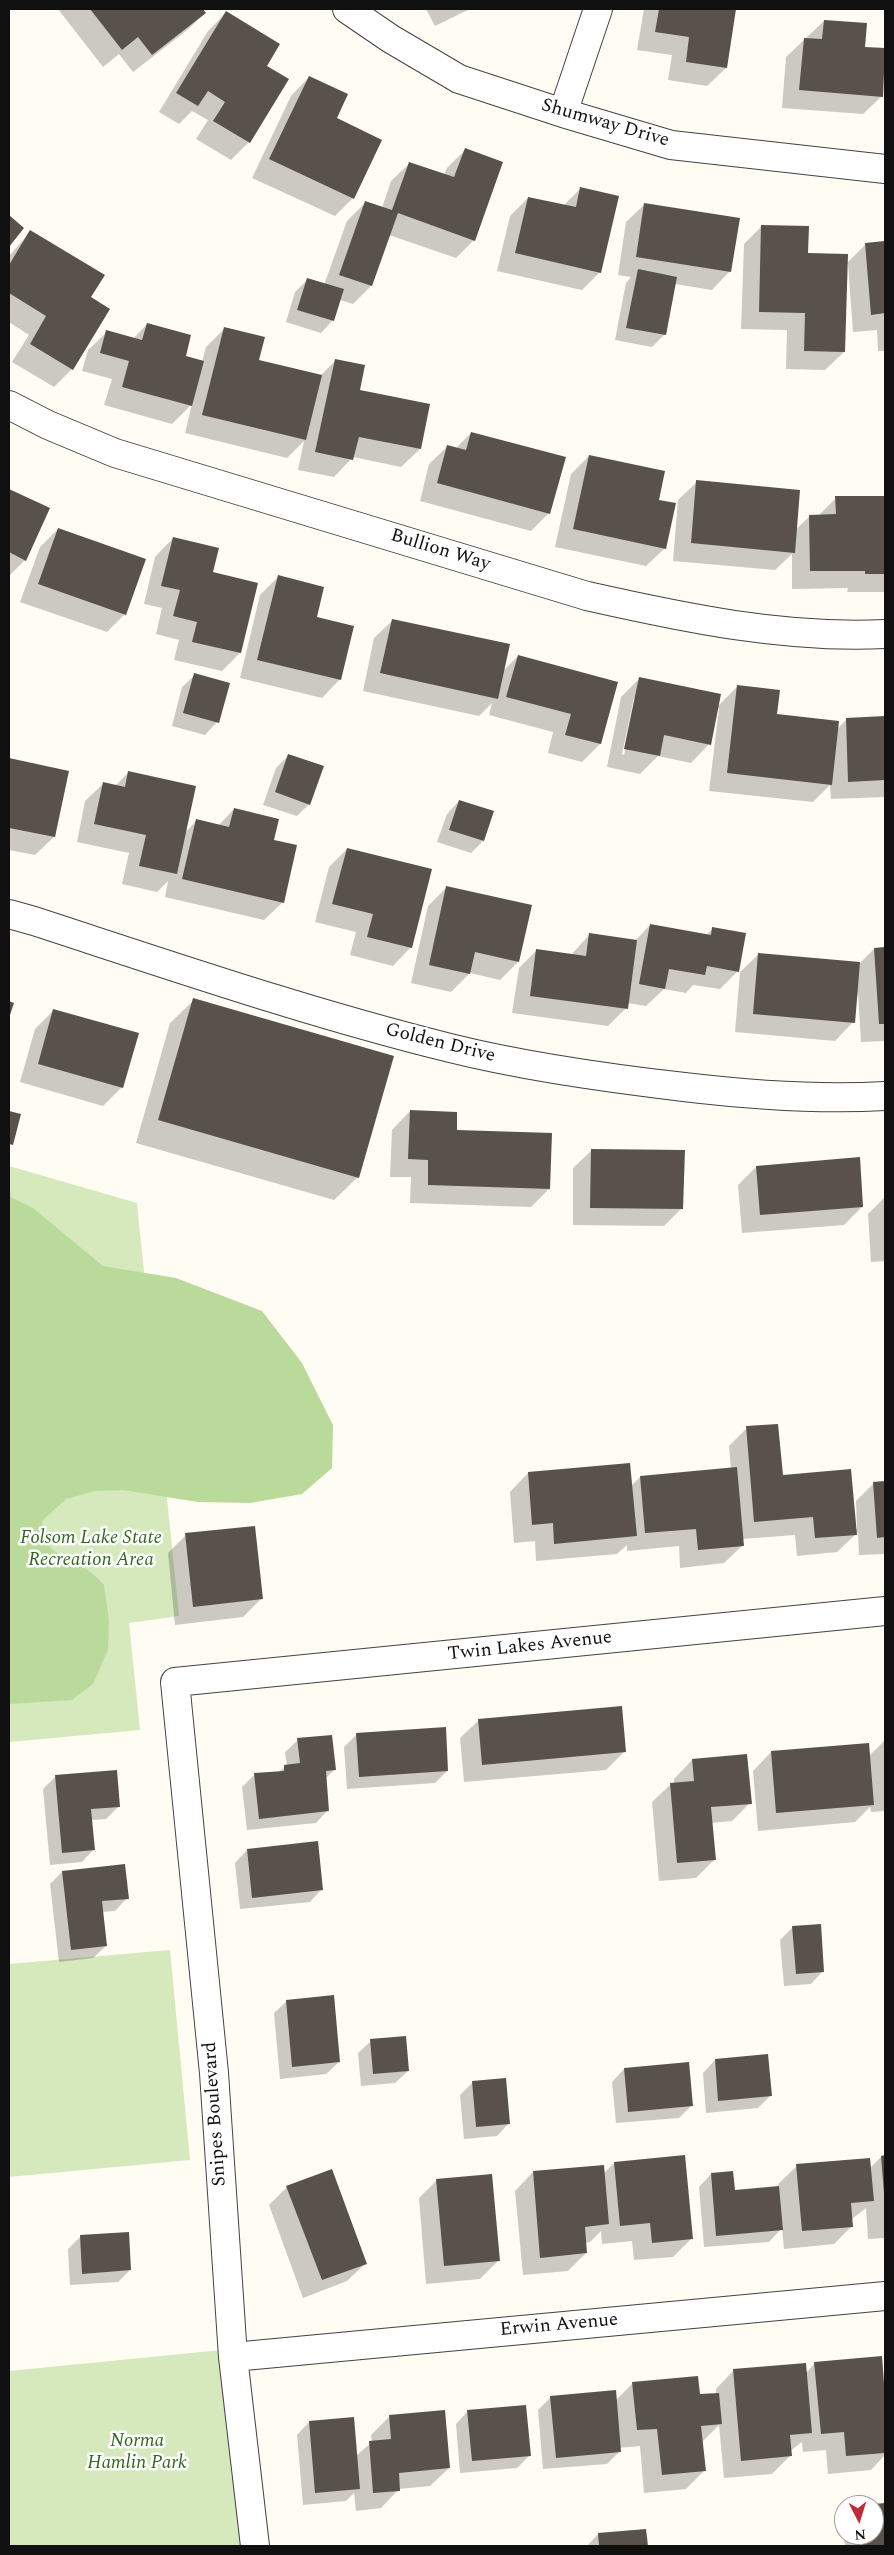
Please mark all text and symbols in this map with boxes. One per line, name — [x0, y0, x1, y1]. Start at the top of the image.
street label: Shumway Drive — [538, 95, 672, 153]
street label: Bullion Way — [387, 525, 493, 577]
street label: Golden Drive — [383, 1019, 497, 1069]
park label: Folsom Lake State Recreation Area — [20, 1528, 162, 1572]
street label: Twin Lakes Avenue — [447, 1627, 613, 1667]
street label: Snipes Boulevard — [200, 2041, 232, 2187]
street label: Erwin Avenue — [499, 2309, 619, 2343]
park label: Norma Hamlin Park — [87, 2431, 187, 2475]
north arrow — [834, 2495, 884, 2545]
text: N — [854, 2523, 867, 2545]

